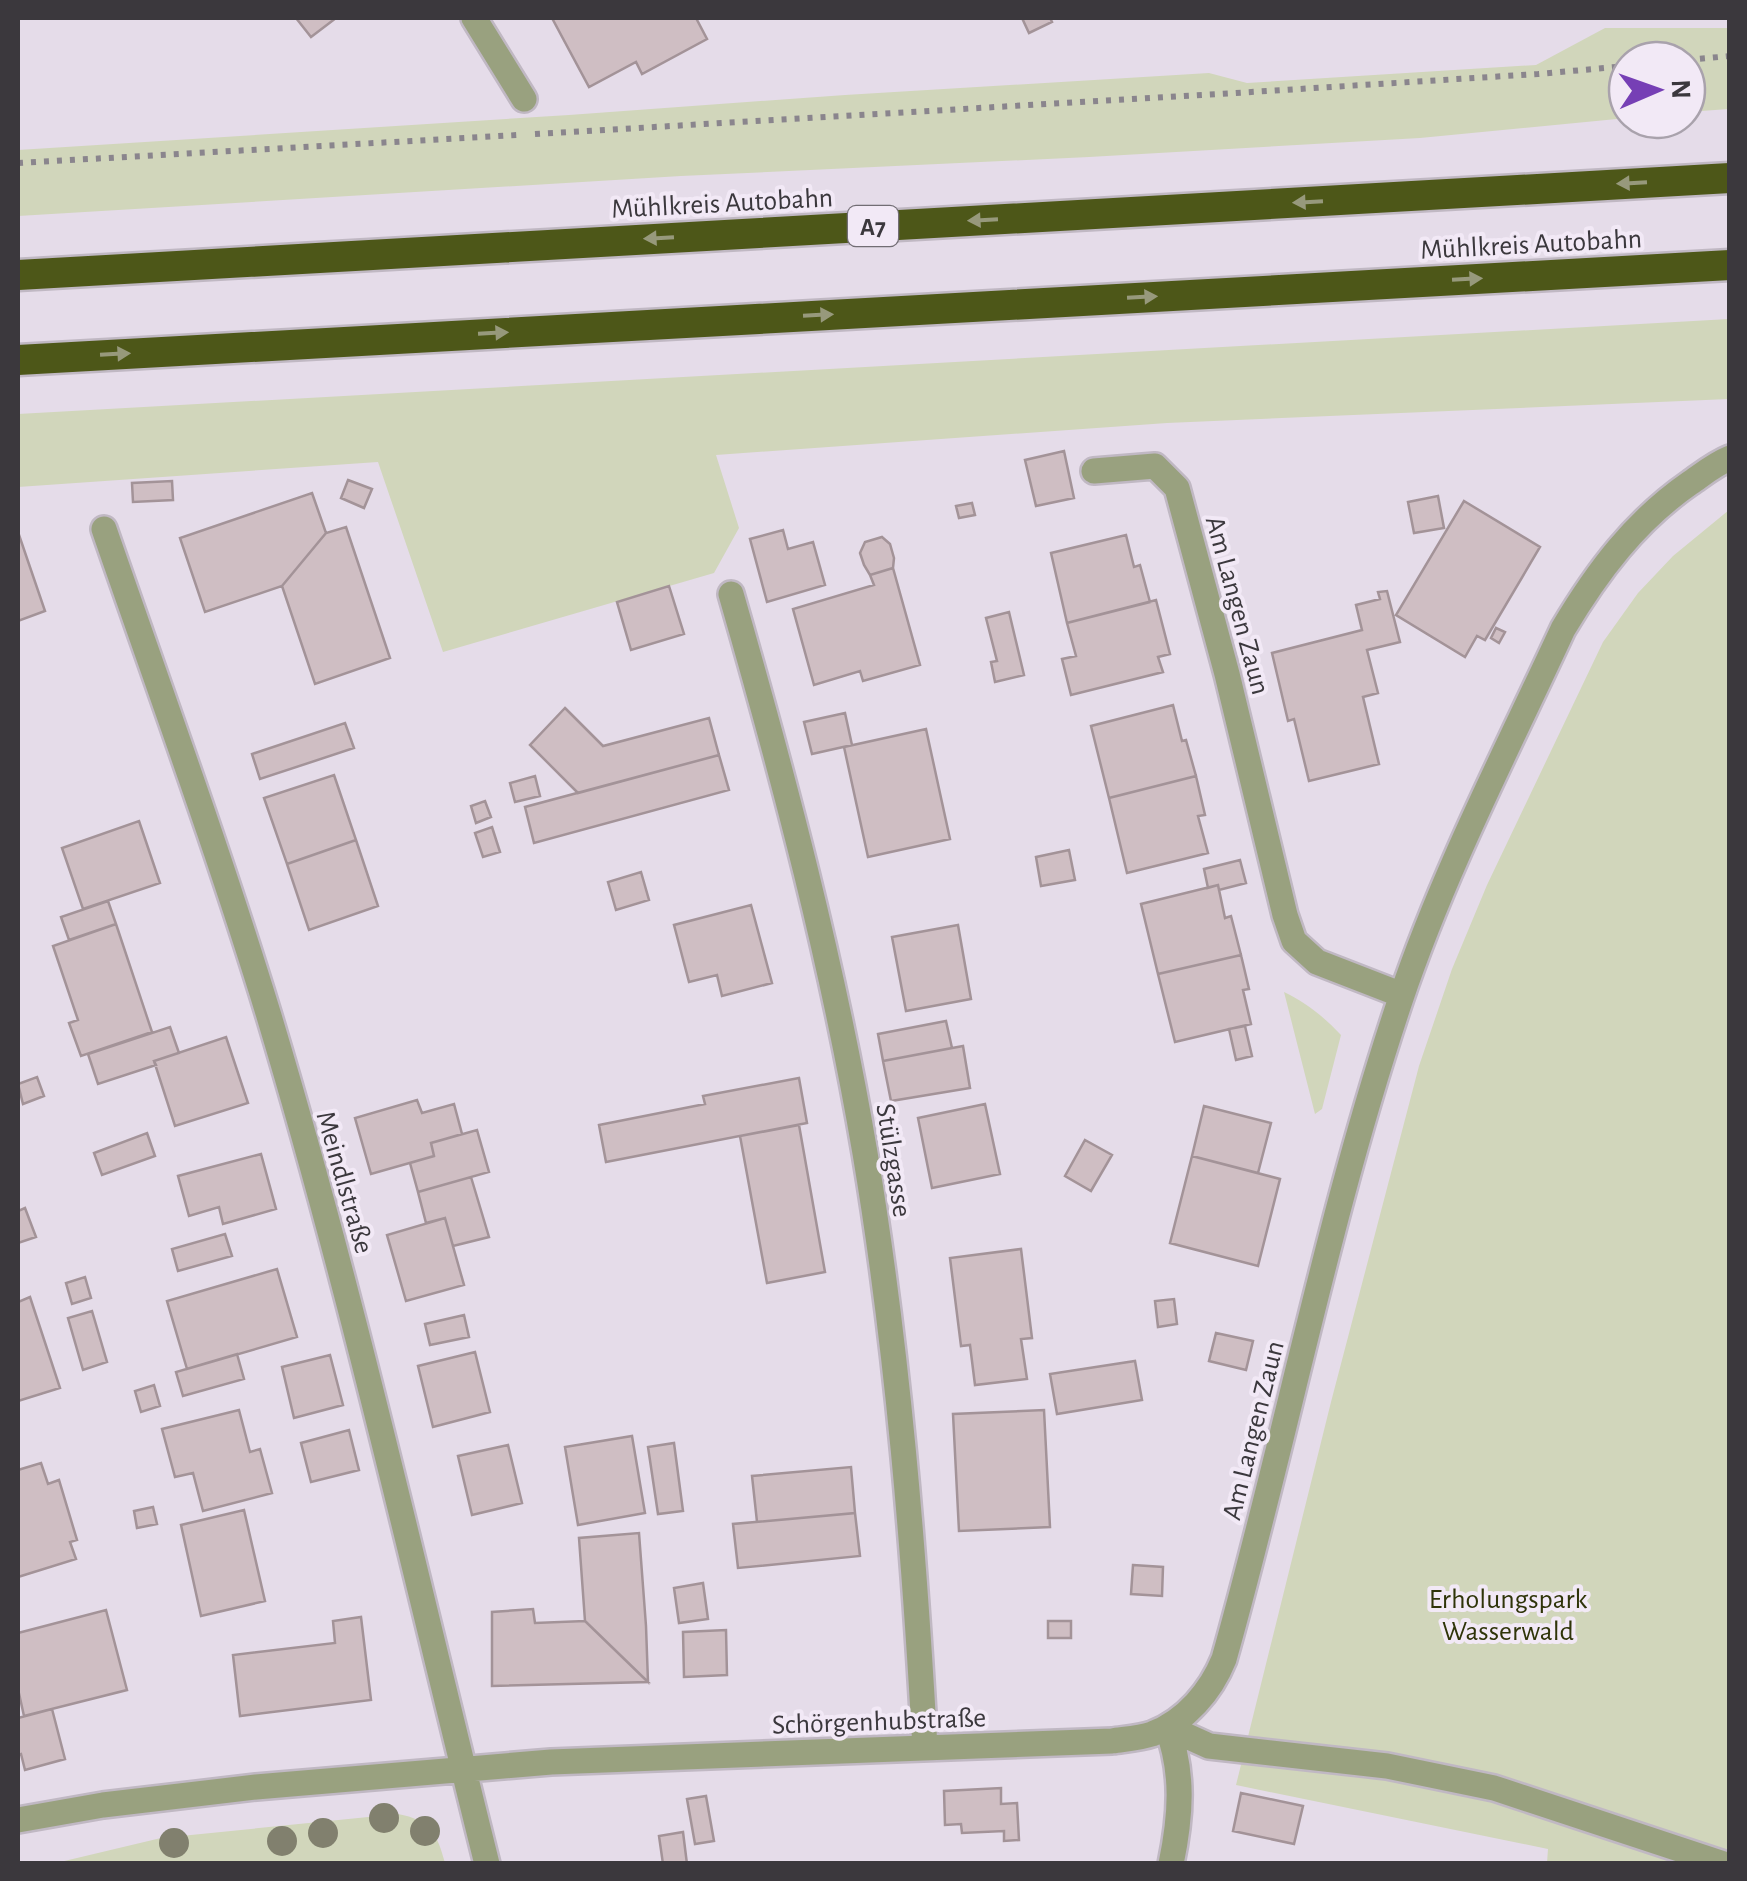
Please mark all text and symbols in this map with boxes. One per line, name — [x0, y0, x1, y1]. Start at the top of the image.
north arrow — [1607, 40, 1707, 140]
text: N — [1666, 79, 1694, 99]
one-way arrow — [1616, 175, 1648, 191]
street label: Mühlkreis Autobahn — [611, 184, 834, 224]
one-way arrow — [1291, 194, 1323, 210]
road number: A7 — [848, 206, 898, 246]
one-way arrow — [967, 212, 999, 228]
street label: Mühlkreis Autobahn — [1420, 225, 1643, 265]
one-way arrow — [642, 230, 674, 246]
one-way arrow — [1451, 271, 1483, 287]
one-way arrow — [1127, 289, 1159, 305]
one-way arrow — [802, 307, 834, 323]
one-way arrow — [478, 325, 510, 341]
one-way arrow — [99, 346, 131, 362]
street label: Am Langen Zaun — [1200, 513, 1274, 698]
street label: Stülzgasse — [870, 1101, 916, 1219]
street label: Meindlstraße — [310, 1108, 378, 1257]
street label: Am Langen Zaun — [1218, 1338, 1290, 1523]
park label: Erholungspark Wasserwald — [1429, 1586, 1588, 1646]
street label: Schörgenhubstraße — [772, 1704, 987, 1740]

